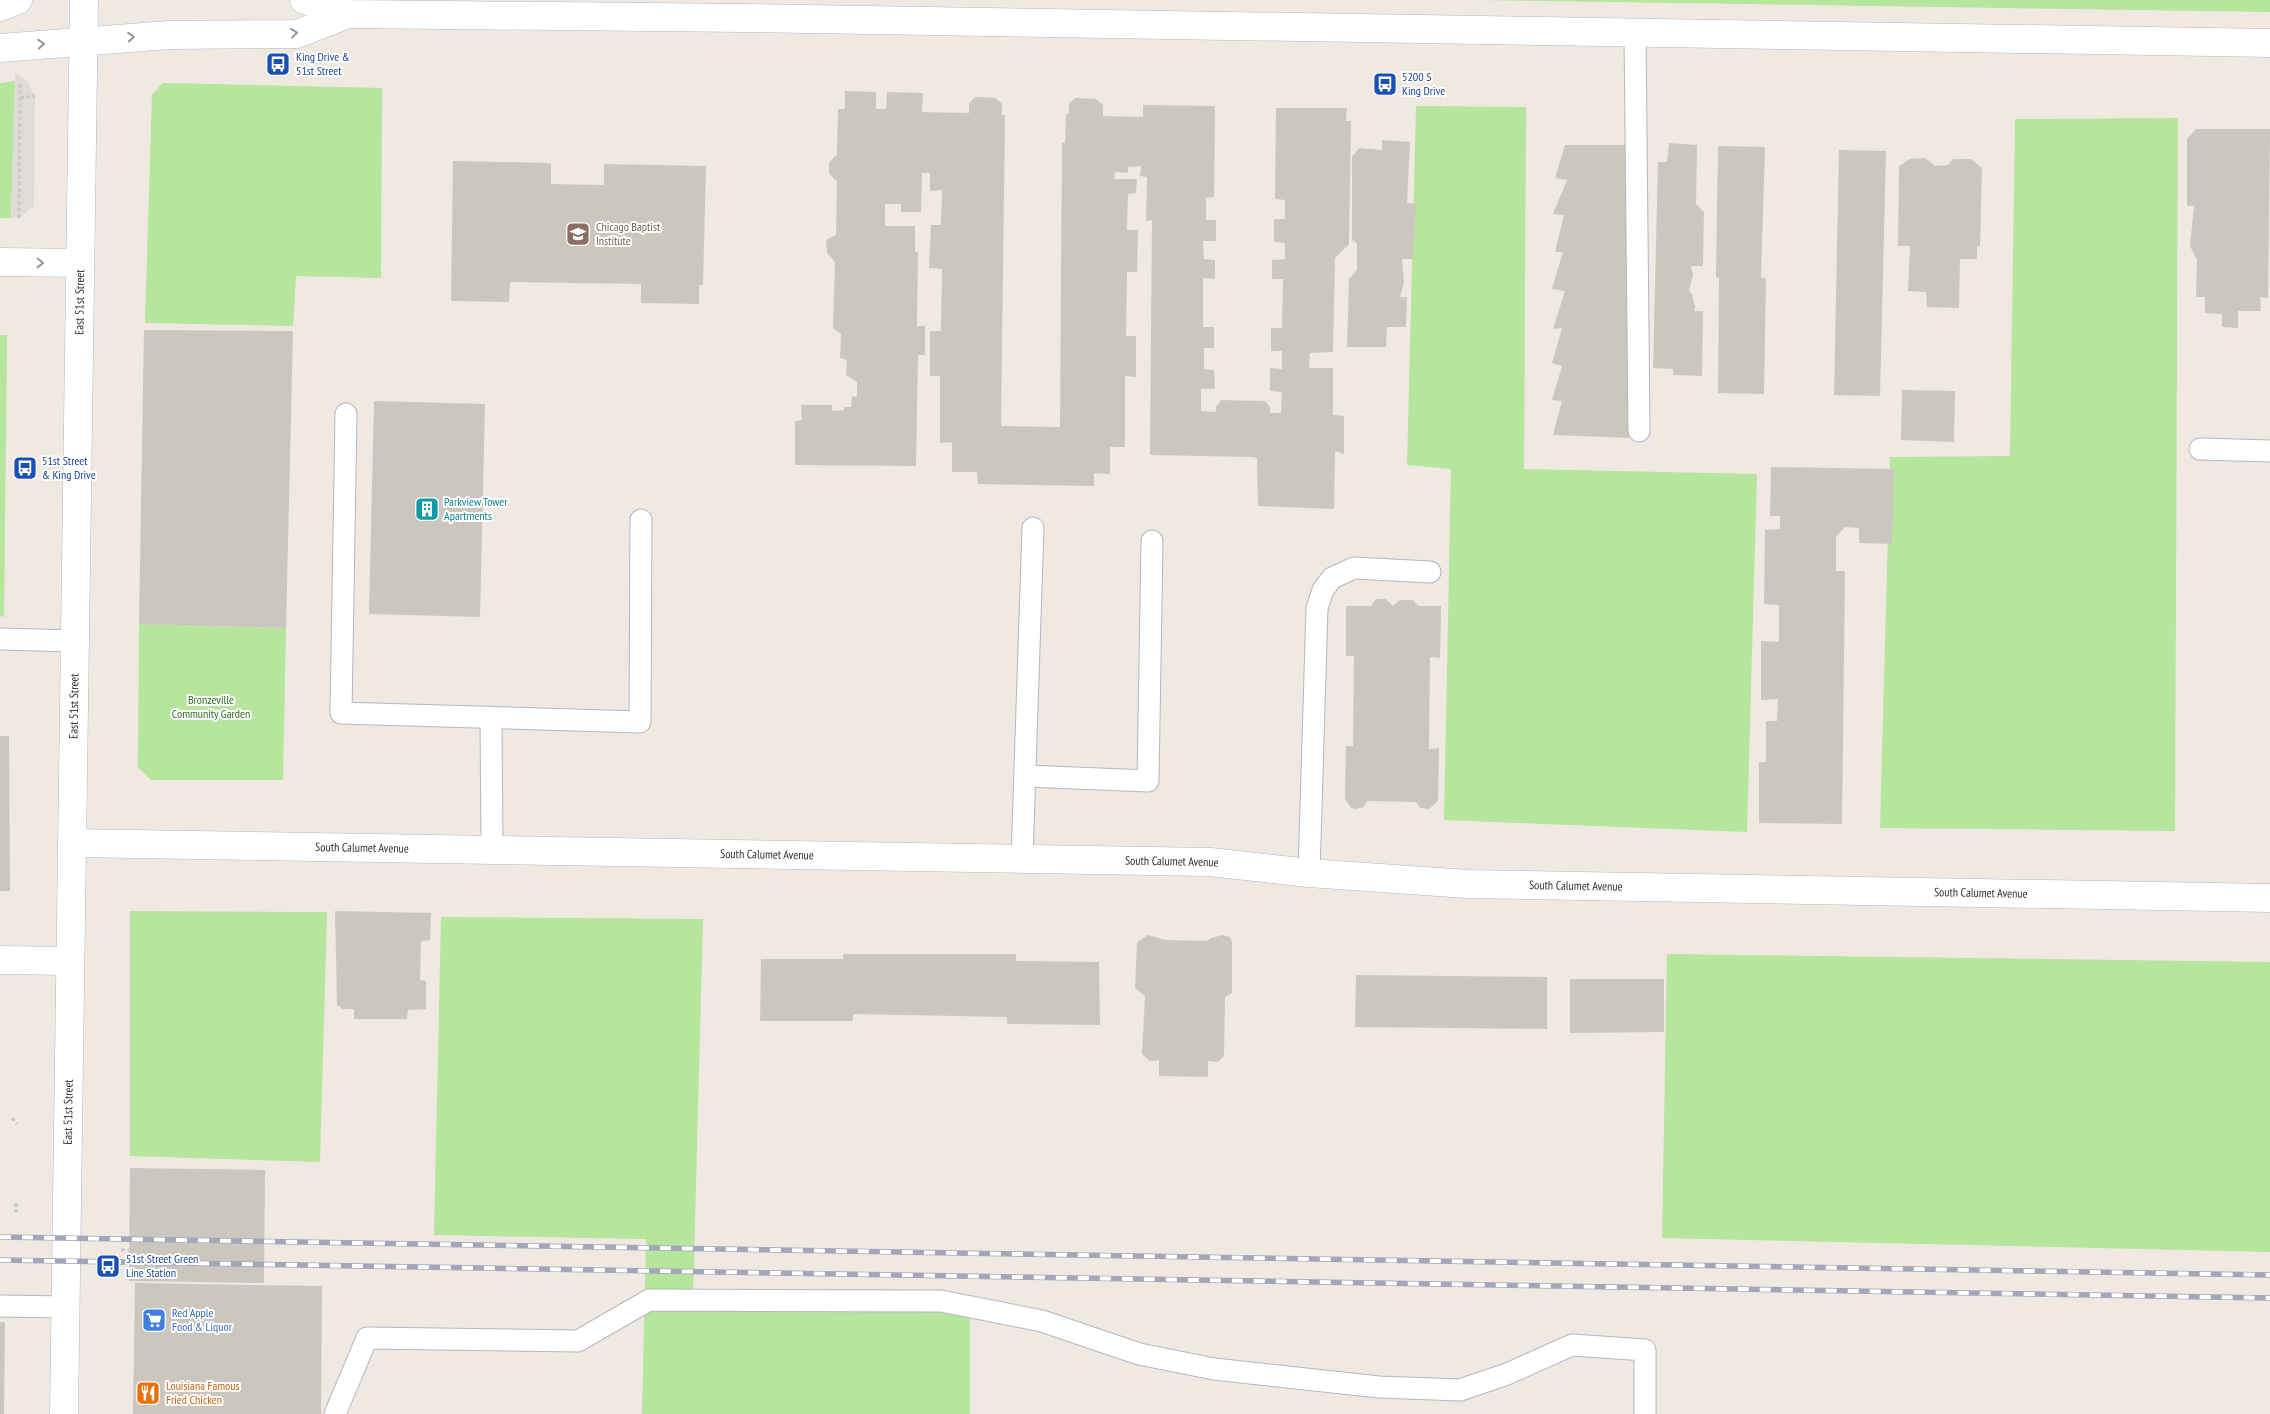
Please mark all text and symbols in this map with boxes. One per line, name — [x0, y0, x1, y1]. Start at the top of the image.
one-way arrow — [290, 28, 298, 39]
one-way arrow — [128, 32, 136, 43]
one-way arrow — [38, 39, 46, 50]
place label: King Drive & 51st Street — [296, 49, 350, 78]
bus stop icon: King Drive & 51st Street — [265, 51, 291, 77]
place label: 5200 S King Drive — [1402, 69, 1445, 98]
bus stop icon: 5200 S King Drive — [1372, 71, 1398, 97]
place label: Chicago Baptist Institute — [596, 219, 661, 248]
school or university icon: Chicago Baptist Institute — [565, 221, 591, 247]
one-way arrow — [36, 258, 44, 268]
street label: East 51st Street — [71, 269, 87, 335]
place label: 51st Street & King Drive — [42, 453, 96, 482]
bus stop icon: 51st Street & King Drive — [12, 455, 38, 481]
place label: Parkview Tower Apartments — [444, 494, 508, 523]
building icon: Parkview Tower Apartments — [414, 496, 440, 522]
street label: East 51st Street — [66, 673, 81, 739]
park label: Bronzeville Community Garden — [172, 692, 250, 721]
street label: South Calumet Avenue — [315, 839, 409, 856]
street label: South Calumet Avenue — [720, 846, 814, 862]
street label: South Calumet Avenue — [1125, 853, 1220, 870]
street label: South Calumet Avenue — [1529, 877, 1623, 894]
street label: South Calumet Avenue — [1934, 884, 2028, 901]
street label: East 51st Street — [60, 1078, 76, 1145]
place label: 51st Street Green Line Station — [126, 1251, 198, 1280]
bus stop icon: 51st Street Green Line Station — [95, 1253, 121, 1279]
place label: Red Apple Food & Liquor — [172, 1305, 233, 1334]
supermarket icon: Red Apple Food & Liquor — [141, 1307, 167, 1333]
place label: Louisiana Famous Fried Chicken — [166, 1378, 240, 1407]
restaurant icon: Louisiana Famous Fried Chicken — [135, 1380, 161, 1406]

